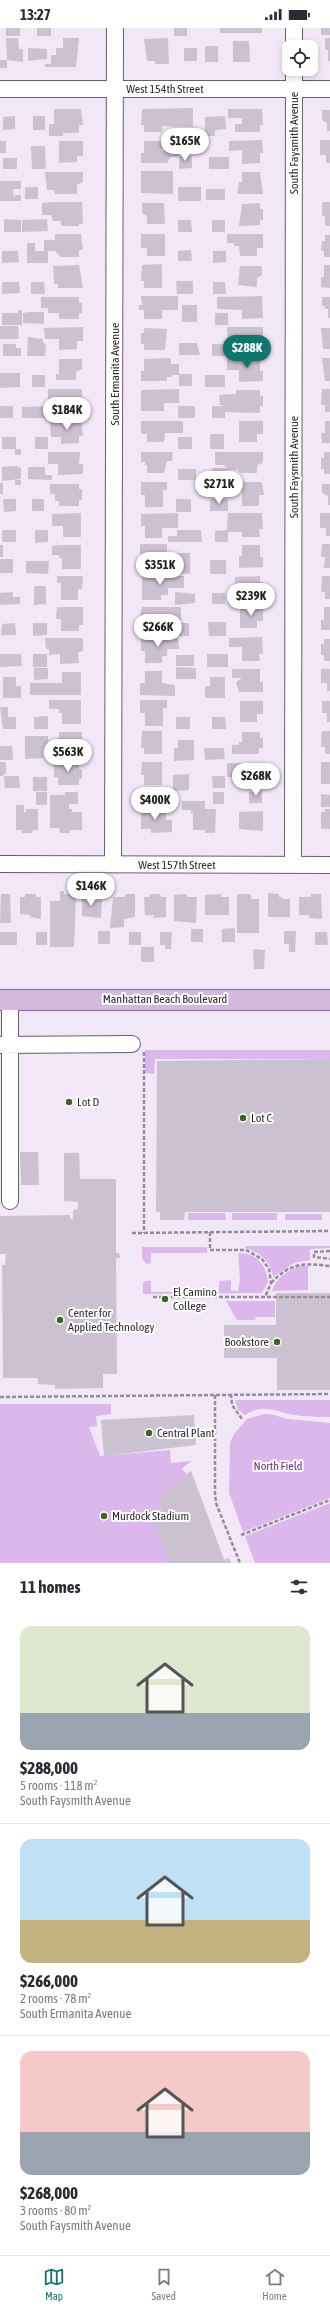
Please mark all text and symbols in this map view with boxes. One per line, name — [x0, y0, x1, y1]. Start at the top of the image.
text: 13:27 — [20, 6, 51, 23]
map controls — [282, 40, 318, 76]
button: locate — [282, 40, 318, 76]
street label: West 154th Street — [126, 82, 204, 96]
street label: South Faysmith Avenue — [287, 92, 301, 194]
pin: $165K — [157, 128, 213, 162]
text: $165K — [170, 133, 200, 148]
street label: South Ermanita Avenue — [108, 323, 122, 425]
pin: $288K — [219, 335, 275, 369]
text: $288K — [232, 340, 262, 355]
pin: $184K — [39, 397, 95, 431]
text: $184K — [52, 402, 82, 417]
street label: South Faysmith Avenue — [287, 416, 301, 518]
pin: $271K — [191, 471, 247, 505]
text: $271K — [204, 476, 234, 491]
pin: $351K — [132, 552, 188, 586]
text: $351K — [145, 557, 175, 572]
pin: $239K — [223, 583, 279, 617]
text: $239K — [236, 588, 266, 603]
pin: $266K — [130, 614, 186, 648]
text: $266K — [143, 619, 173, 634]
pin: $563K — [40, 739, 96, 773]
text: $563K — [53, 744, 83, 759]
pin: $268K — [228, 763, 284, 797]
text: $268K — [241, 768, 271, 783]
pin: $400K — [127, 787, 183, 821]
text: $400K — [140, 792, 170, 807]
street label: West 157th Street — [138, 858, 216, 872]
pin: $146K — [63, 873, 119, 907]
text: $146K — [76, 878, 106, 893]
street label: Manhattan Beach Boulevard — [103, 992, 227, 1006]
place label: Lot D — [77, 1095, 99, 1109]
marker: Lot D — [64, 1097, 74, 1107]
place label: Lot C — [251, 1111, 272, 1125]
marker: Lot C — [238, 1113, 248, 1123]
place label: El Camino College — [173, 1285, 217, 1313]
marker: El Camino College — [160, 1294, 170, 1304]
place label: Center for Applied Technology — [68, 1306, 154, 1334]
marker: Center for Applied Technology — [55, 1315, 65, 1325]
place label: Bookstore — [225, 1335, 269, 1349]
marker: Bookstore — [272, 1337, 282, 1347]
place label: Central Plant — [157, 1426, 215, 1440]
marker: Central Plant — [144, 1428, 154, 1438]
park label: North Field — [254, 1459, 302, 1473]
place label: Murdock Stadium — [112, 1509, 189, 1523]
marker: Murdock Stadium — [99, 1511, 109, 1521]
icon: filters — [288, 1576, 310, 1598]
text: 11 homes — [20, 1577, 81, 1597]
icon: home — [129, 1652, 201, 1724]
text: $288,000 — [20, 1758, 78, 1778]
text: 5 rooms · 118 m² — [20, 1778, 97, 1793]
text: South Faysmith Avenue — [20, 1793, 131, 1808]
icon: home — [129, 1865, 201, 1937]
text: $266,000 — [20, 1971, 78, 1991]
text: 2 rooms · 78 m² — [20, 1991, 91, 2006]
text: South Ermanita Avenue — [20, 2006, 131, 2021]
icon: home — [129, 2077, 201, 2149]
text: $268,000 — [20, 2183, 78, 2203]
text: 3 rooms · 80 m² — [20, 2203, 91, 2218]
text: South Faysmith Avenue — [20, 2218, 131, 2233]
tab: Map — [43, 2266, 65, 2302]
tab: Saved — [152, 2266, 176, 2302]
tab: Home — [262, 2266, 287, 2302]

